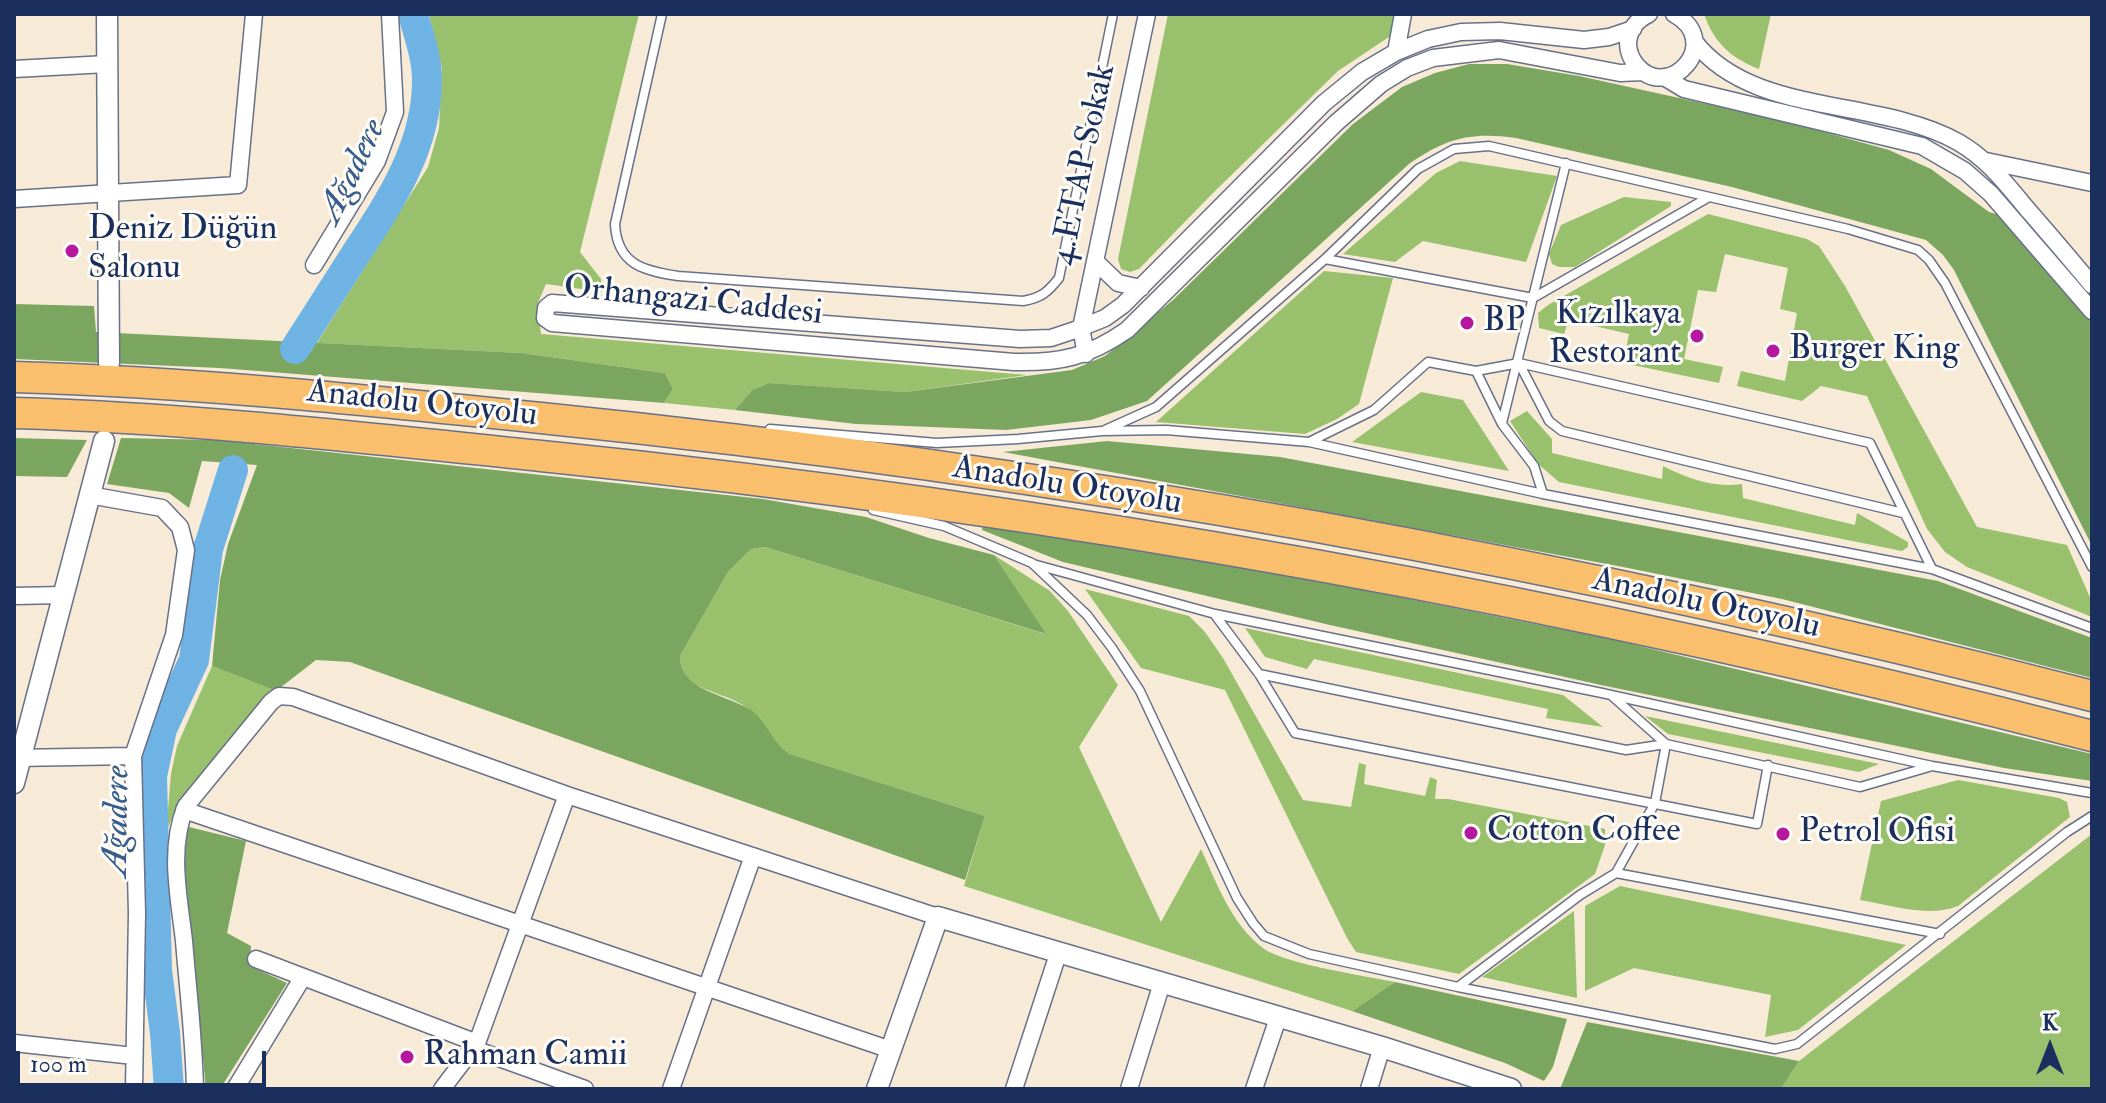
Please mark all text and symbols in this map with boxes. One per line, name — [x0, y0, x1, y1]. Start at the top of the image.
street label: 4.ETAP Sokak — [1044, 61, 1126, 269]
water label: Ağadere — [310, 113, 398, 231]
place label: Deniz Düğün Salonu — [88, 211, 277, 290]
marker: Deniz Düğün Salonu — [63, 242, 81, 260]
street label: Orhangazi Caddesi — [562, 268, 824, 336]
place label: Kızılkaya Restorant — [1549, 296, 1681, 376]
place label: BP — [1483, 303, 1525, 343]
marker: BP — [1458, 314, 1476, 332]
marker: Kızılkaya Restorant — [1688, 327, 1706, 345]
place label: Burger King — [1789, 331, 1959, 371]
marker: Burger King — [1764, 342, 1782, 360]
street label: Anadolu Otoyolu — [305, 373, 539, 437]
street label: Anadolu Otoyolu — [950, 449, 1184, 525]
street label: Anadolu Otoyolu — [1589, 561, 1823, 649]
water label: Ağadere — [96, 766, 142, 876]
place label: Cotton Coffee — [1487, 813, 1680, 853]
place label: Petrol Ofisi — [1799, 814, 1955, 854]
marker: Cotton Coffee — [1462, 824, 1480, 842]
marker: Petrol Ofisi — [1774, 825, 1792, 843]
north arrow — [2010, 1007, 2090, 1087]
text: K — [2042, 1009, 2058, 1037]
scale bar — [20, 1035, 270, 1085]
place label: Rahman Camii — [423, 1037, 627, 1077]
marker: Rahman Camii — [398, 1048, 416, 1066]
text: 100 m — [30, 1049, 87, 1080]

